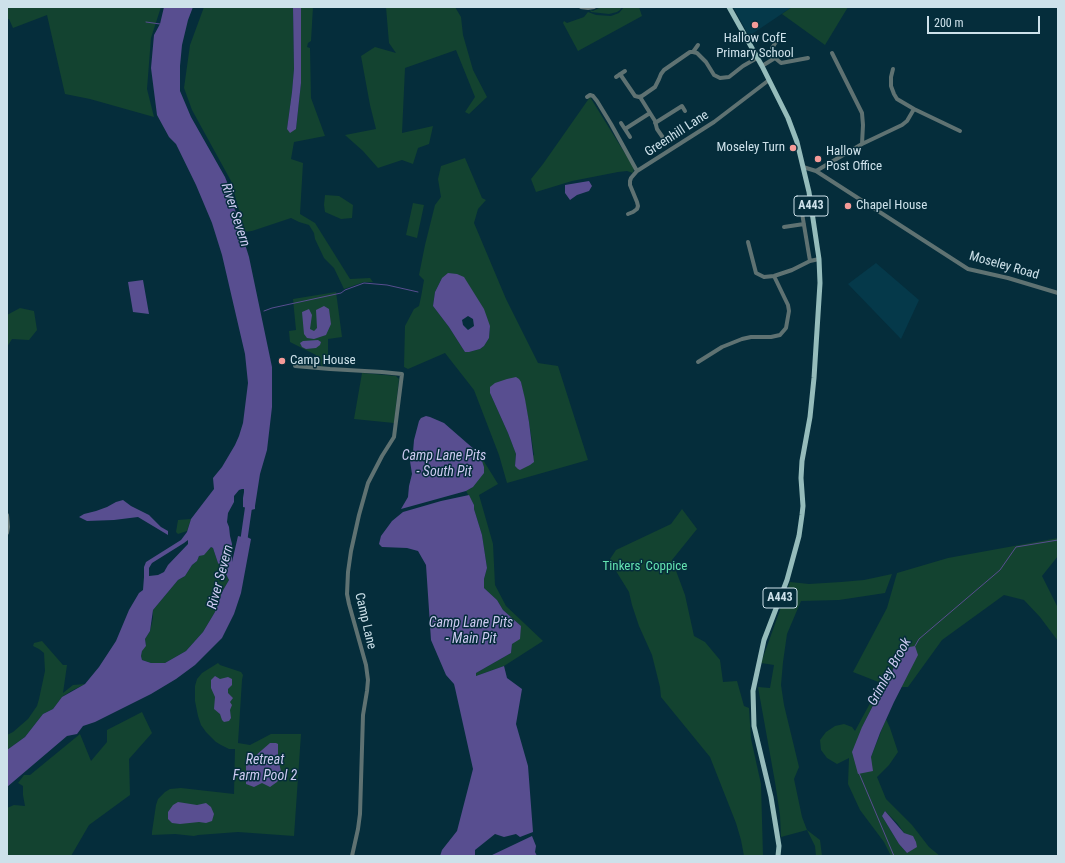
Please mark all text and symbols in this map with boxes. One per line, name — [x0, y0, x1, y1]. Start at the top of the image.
scale bar — [929, 8, 1042, 34]
text: 200 m — [934, 16, 964, 30]
marker: Hallow CofE Primary School — [750, 20, 760, 30]
place label: Hallow CofE Primary School — [716, 31, 794, 62]
street label: Greenhill Lane — [642, 108, 712, 160]
place label: Moseley Turn — [717, 140, 785, 156]
marker: Moseley Turn — [788, 143, 798, 153]
place label: Hallow Post Office — [826, 144, 882, 175]
marker: Hallow Post Office — [813, 154, 823, 164]
water label: River Severn — [217, 181, 253, 249]
road number: A443 — [794, 196, 828, 216]
place label: Chapel House — [856, 198, 927, 214]
marker: Chapel House — [843, 201, 853, 211]
street label: Moseley Road — [967, 249, 1041, 283]
place label: Camp House — [290, 353, 356, 369]
marker: Camp House — [277, 356, 287, 366]
water label: Camp Lane Pits - South Pit — [402, 448, 486, 480]
water label: River Severn — [204, 543, 238, 611]
park label: Tinkers' Coppice — [603, 559, 687, 575]
road number: A443 — [763, 588, 797, 608]
street label: Camp Lane — [351, 591, 379, 651]
water label: Camp Lane Pits - Main Pit — [429, 615, 513, 648]
water label: Grimley Brook — [864, 635, 916, 709]
water label: Retreat Farm Pool 2 — [233, 752, 297, 784]

